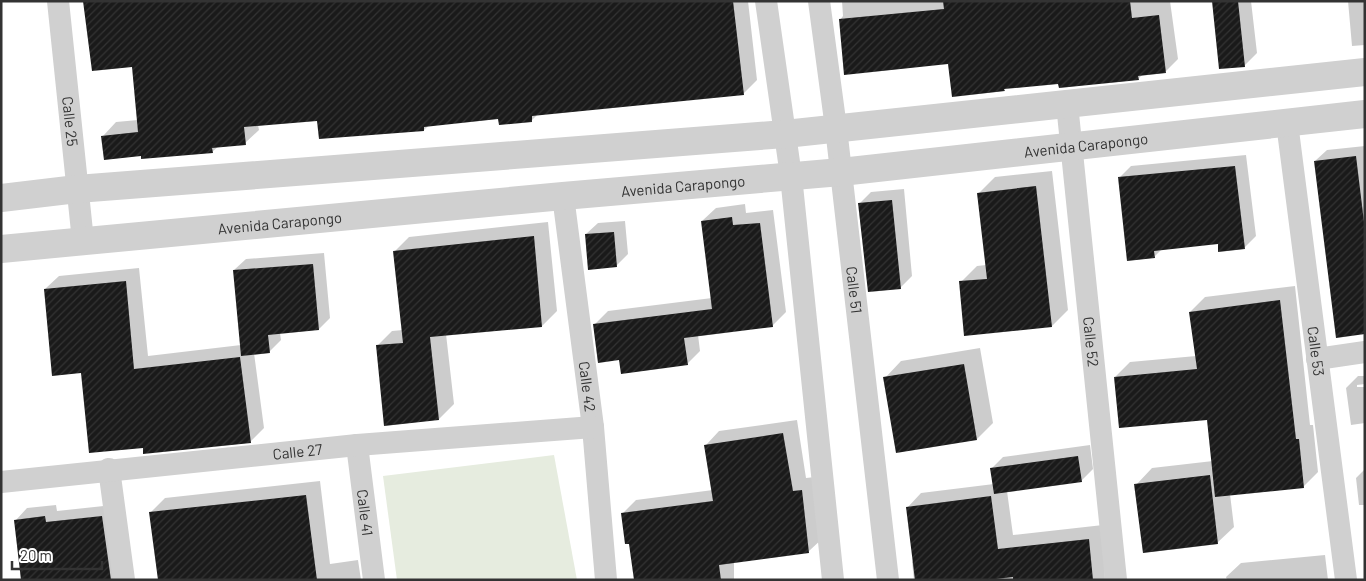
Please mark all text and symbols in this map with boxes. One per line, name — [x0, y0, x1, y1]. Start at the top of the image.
street label: Calle 25 — [59, 95, 82, 147]
street label: Avenida Carapongo — [1023, 129, 1149, 161]
street label: Avenida Carapongo — [620, 171, 746, 200]
street label: Avenida Carapongo — [217, 208, 343, 238]
street label: Calle 51 — [843, 265, 866, 314]
street label: Calle 52 — [1080, 316, 1103, 368]
street label: Calle 53 — [1304, 325, 1329, 377]
street label: Calle 42 — [576, 360, 600, 413]
street label: Calle 27 — [272, 440, 323, 463]
street label: Calle 41 — [354, 488, 377, 537]
scale bar — [12, 538, 102, 570]
text: 20 m — [20, 546, 52, 564]

